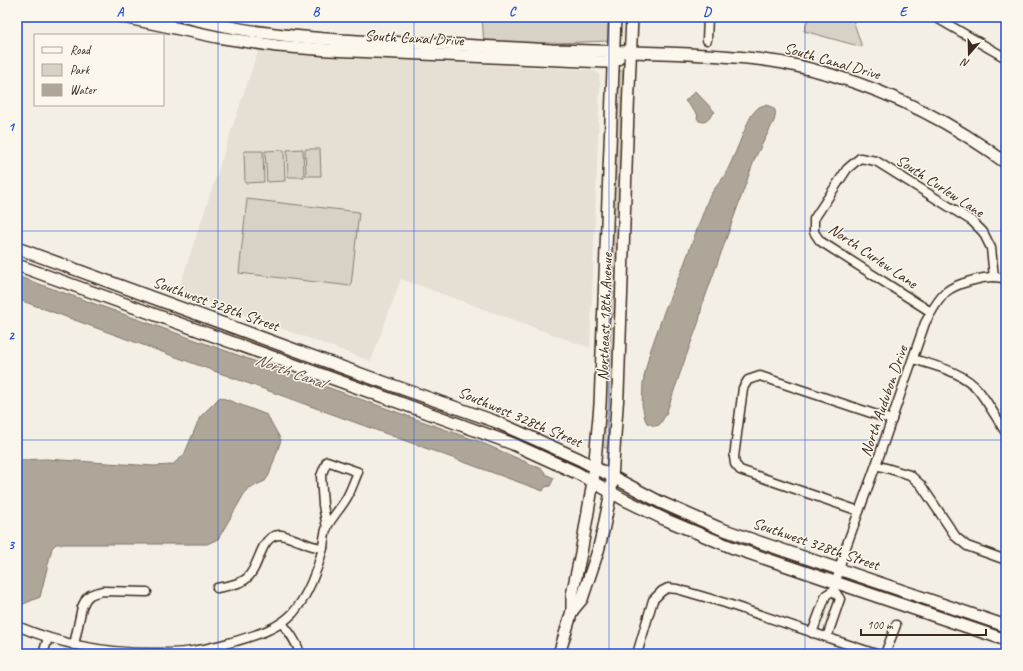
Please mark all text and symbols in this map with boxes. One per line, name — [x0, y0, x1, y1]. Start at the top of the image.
text: A — [117, 4, 125, 20]
text: B — [313, 4, 321, 20]
text: C — [509, 4, 517, 20]
text: D — [703, 4, 712, 20]
text: E — [900, 4, 909, 20]
street label: South Canal Drive — [364, 25, 466, 51]
legend — [34, 34, 164, 106]
north arrow — [949, 34, 989, 74]
street label: South Canal Drive — [782, 38, 884, 85]
text: Road — [70, 42, 92, 58]
text: N — [958, 55, 971, 71]
text: Park — [70, 62, 91, 78]
text: Water — [70, 82, 98, 98]
text: 1 — [8, 119, 16, 135]
street label: South Curlew Lane — [892, 150, 989, 223]
street label: North Curlew Lane — [825, 219, 923, 294]
street label: Northeast 18th Avenue — [593, 251, 617, 381]
street label: Southwest 328th Street — [150, 272, 283, 337]
text: 2 — [8, 328, 15, 344]
street label: North Audubon Drive — [856, 341, 913, 459]
water label: North Canal — [252, 349, 333, 395]
street label: Southwest 328th Street — [455, 382, 586, 453]
street label: Southwest 328th Street — [750, 513, 883, 576]
text: 3 — [8, 537, 15, 553]
scale bar — [861, 611, 986, 637]
text: 100 m — [867, 617, 894, 633]

